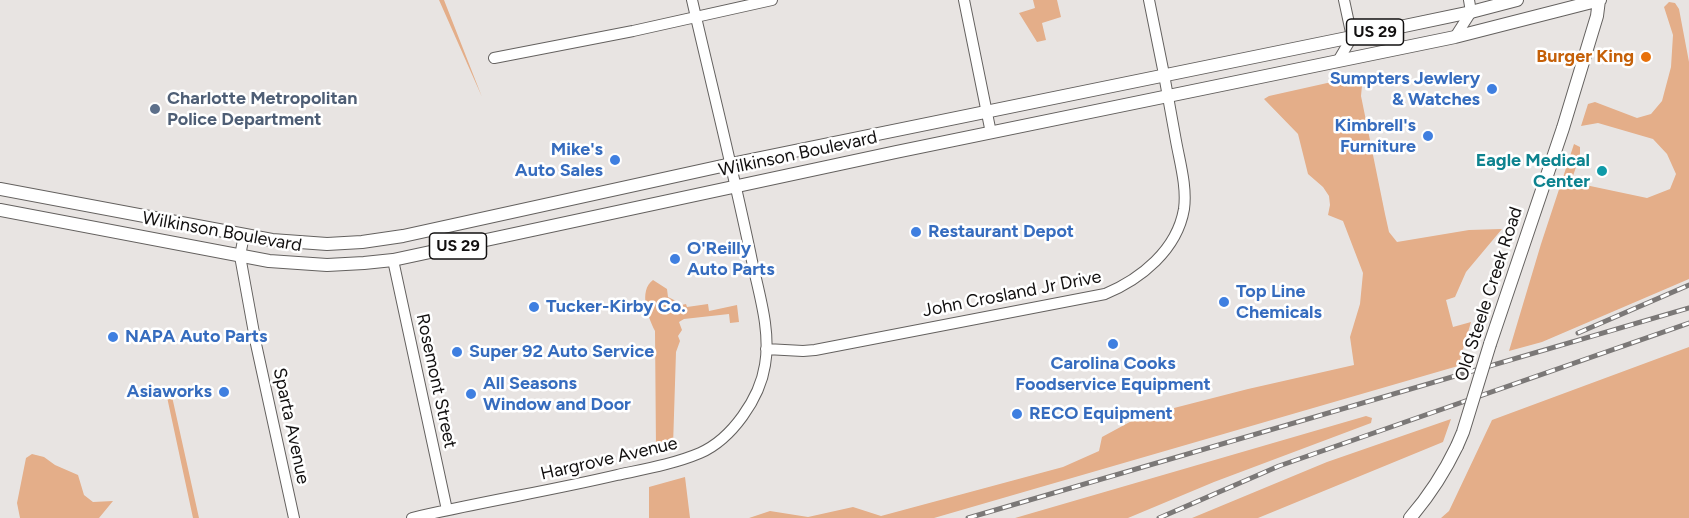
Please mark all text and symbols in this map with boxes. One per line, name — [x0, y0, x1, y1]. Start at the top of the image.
road number: US 29 — [1346, 19, 1404, 45]
place label: Burger King — [1536, 46, 1634, 68]
marker: Burger King — [1639, 50, 1653, 64]
place label: Sumpters Jewlery & Watches — [1330, 68, 1480, 110]
marker: Sumpters Jewlery & Watches — [1485, 82, 1499, 96]
place label: Charlotte Metropolitan Police Department — [167, 88, 357, 130]
marker: Charlotte Metropolitan Police Department — [148, 102, 162, 116]
place label: Kimbrell's Furniture — [1334, 115, 1416, 158]
street label: Wilkinson Boulevard — [717, 127, 879, 181]
marker: Kimbrell's Furniture — [1421, 129, 1435, 143]
place label: Mike's Auto Sales — [515, 139, 603, 182]
place label: Eagle Medical Center — [1476, 150, 1590, 192]
marker: Mike's Auto Sales — [608, 153, 622, 167]
marker: Eagle Medical Center — [1595, 164, 1609, 178]
street label: Old Steele Creek Road — [1451, 204, 1527, 384]
street label: Wilkinson Boulevard — [141, 207, 303, 257]
place label: Restaurant Depot — [928, 221, 1074, 243]
marker: Restaurant Depot — [909, 225, 923, 239]
road number: US 29 — [430, 233, 486, 259]
place label: O'Reilly Auto Parts — [687, 238, 775, 280]
marker: O'Reilly Auto Parts — [668, 252, 682, 266]
street label: John Crosland Jr Drive — [921, 266, 1103, 322]
place label: Top Line Chemicals — [1236, 281, 1322, 324]
marker: Top Line Chemicals — [1217, 295, 1231, 309]
place label: Tucker-Kirby Co. — [546, 296, 686, 318]
marker: Tucker-Kirby Co. — [527, 300, 541, 314]
street label: Rosemont Street — [411, 312, 461, 450]
place label: NAPA Auto Parts — [125, 326, 267, 348]
marker: NAPA Auto Parts — [106, 330, 120, 344]
marker: Carolina Cooks Foodservice Equipment — [1106, 337, 1120, 351]
place label: Super 92 Auto Service — [469, 341, 654, 363]
marker: Super 92 Auto Service — [450, 345, 464, 359]
place label: Carolina Cooks Foodservice Equipment — [1015, 353, 1211, 395]
street label: Sparta Avenue — [268, 366, 314, 486]
place label: All Seasons Window and Door — [483, 373, 631, 416]
place label: Asiaworks — [127, 381, 212, 403]
marker: Asiaworks — [217, 385, 231, 399]
marker: All Seasons Window and Door — [464, 387, 478, 401]
place label: RECO Equipment — [1029, 403, 1173, 425]
marker: RECO Equipment — [1010, 407, 1024, 421]
street label: Hargrove Avenue — [538, 433, 680, 485]

